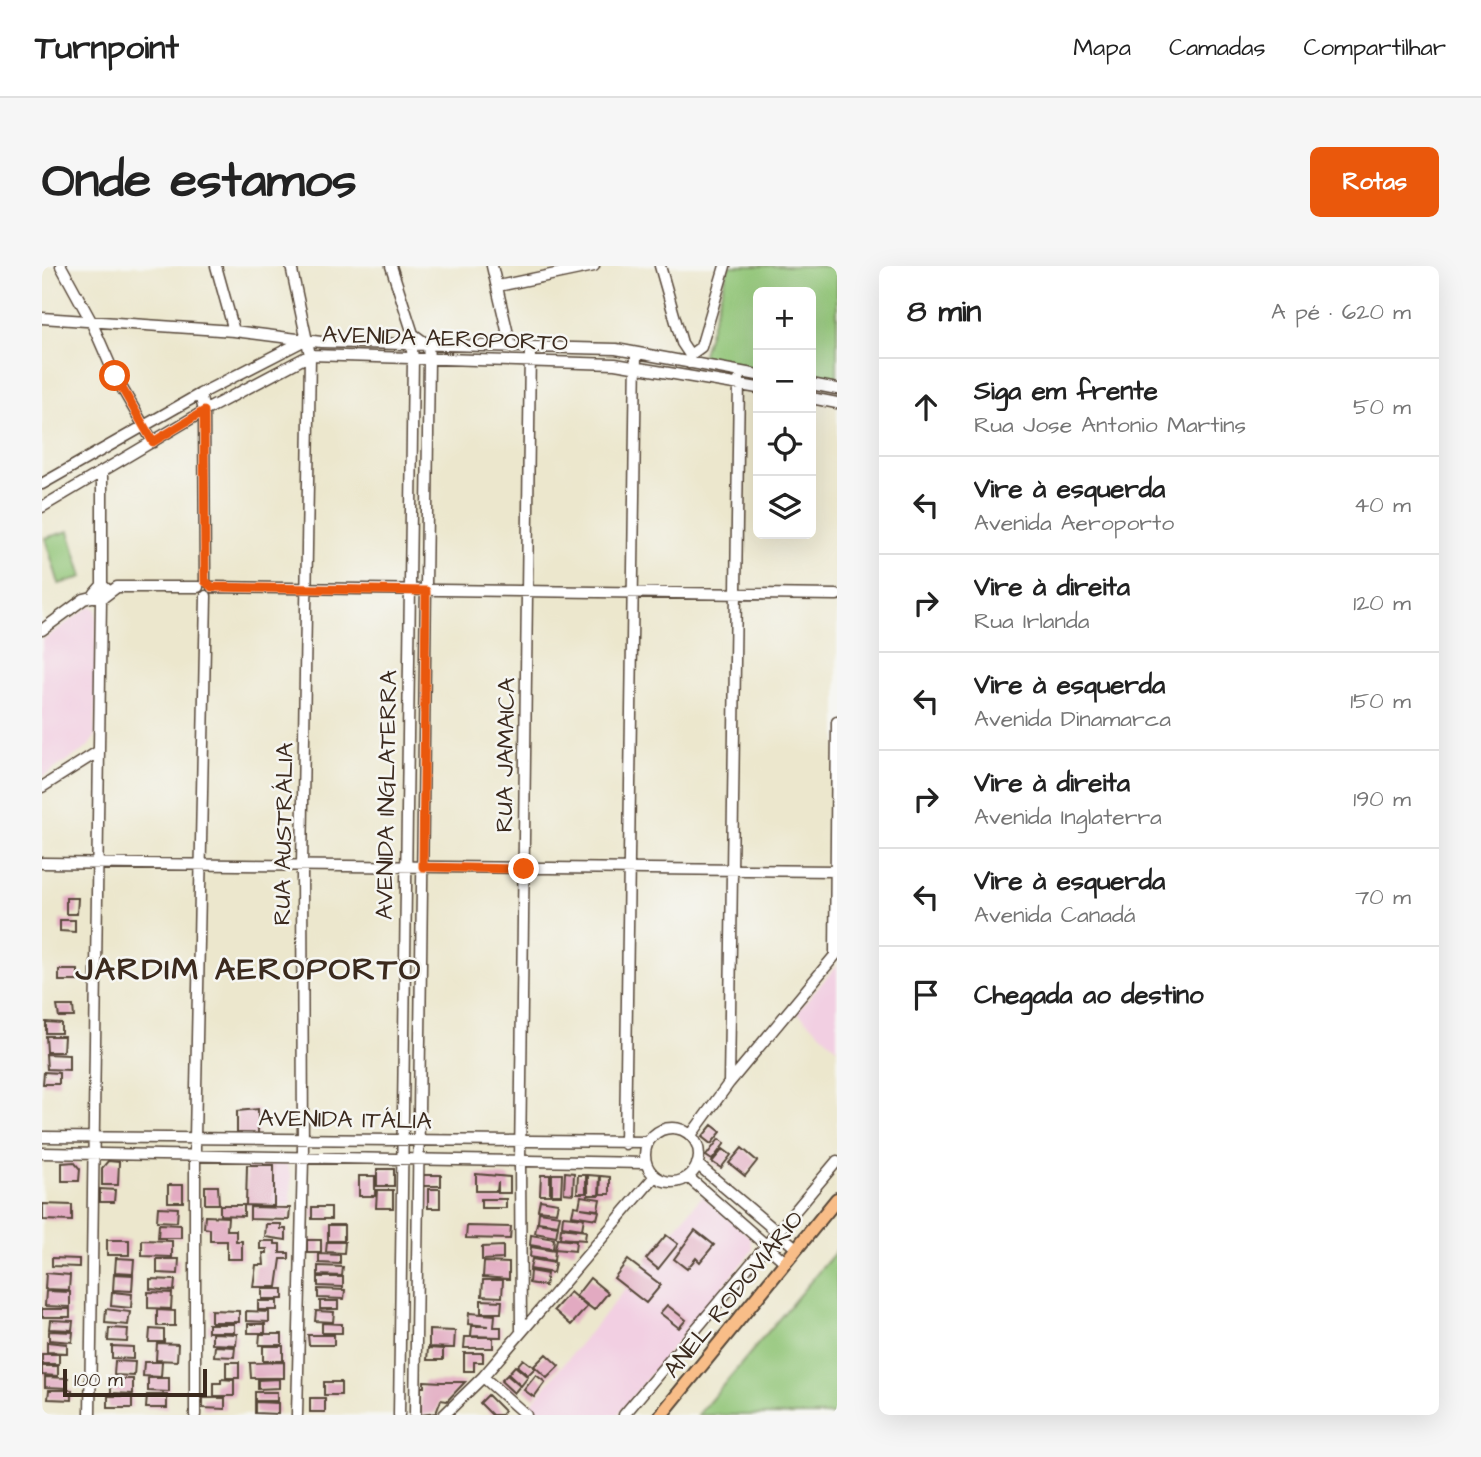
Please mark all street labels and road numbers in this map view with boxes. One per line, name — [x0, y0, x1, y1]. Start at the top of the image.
street label: AVENIDA AEROPORTO — [321, 318, 569, 360]
street label: AVENIDA INGLATERRA — [368, 670, 406, 920]
street label: RUA JAMAICA — [488, 677, 524, 833]
street label: RUA AUSTRÁLIA — [265, 742, 303, 926]
street label: AVENIDA ITÁLIA — [258, 1101, 432, 1139]
street label: ANEL RODOVIÁRIO — [656, 1204, 812, 1386]

